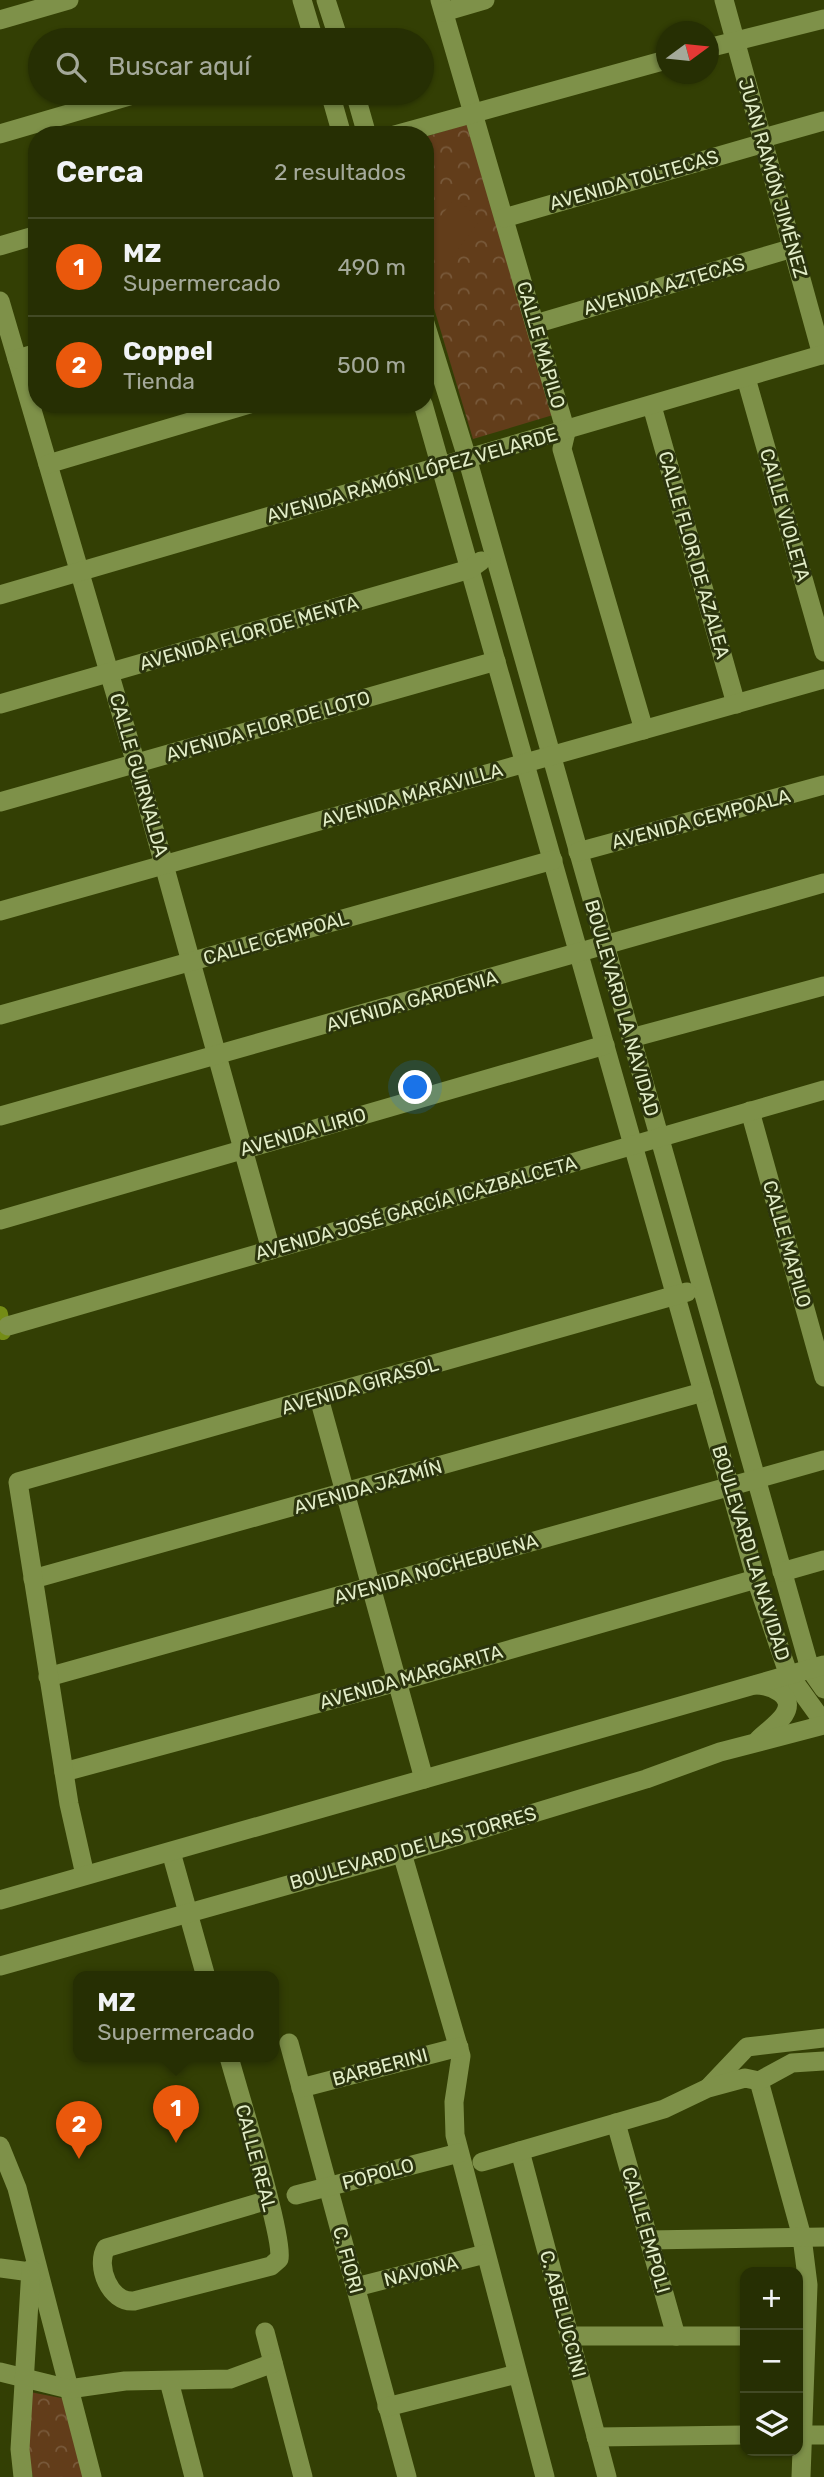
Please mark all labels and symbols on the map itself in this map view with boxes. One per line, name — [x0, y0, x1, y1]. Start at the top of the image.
north arrow — [656, 21, 719, 84]
street label: JUAN RAMÓN JIMÉNEZ — [733, 76, 813, 280]
street label: AVENIDA TOLTECAS — [547, 145, 721, 215]
street label: AVENIDA AZTECAS — [581, 252, 747, 320]
street label: CALLE MAPILO — [512, 279, 570, 411]
street label: AVENIDA RAMÓN LÓPEZ VELARDE — [264, 422, 560, 528]
street label: CALLE VIOLETA — [755, 446, 815, 584]
street label: CALLE FLOR DE AZALEA — [653, 449, 735, 662]
street label: AVENIDA FLOR DE MENTA — [137, 591, 361, 675]
street label: AVENIDA FLOR DE LOTO — [163, 686, 373, 766]
street label: CALLE GUIRNALDA — [105, 691, 173, 860]
street label: AVENIDA MARAVILLA — [319, 758, 506, 832]
street label: AVENIDA CEMPOALA — [609, 784, 793, 854]
street label: BOULEVARD LA NAVIDAD — [580, 897, 664, 1119]
street label: CALLE CEMPOAL — [201, 906, 352, 970]
street label: AVENIDA GARDENIA — [324, 965, 501, 1037]
your location — [398, 1070, 432, 1104]
street label: AVENIDA LIRIO — [237, 1103, 369, 1161]
street label: AVENIDA JOSÉ GARCÍA ICAZBALCETA — [253, 1151, 580, 1265]
street label: CALLE MAPILO — [758, 1178, 816, 1310]
street label: AVENIDA GIRASOL — [279, 1352, 442, 1419]
street label: BOULEVARD LA NAVIDAD — [707, 1442, 795, 1664]
street label: AVENIDA JAZMÍN — [291, 1455, 445, 1519]
street label: AVENIDA NOCHEBUENA — [331, 1529, 541, 1609]
street label: AVENIDA MARGARITA — [317, 1640, 506, 1714]
street label: BOULEVARD DE LAS TORRES — [287, 1802, 539, 1894]
street label: BARBERINI — [330, 2043, 430, 2091]
pin: 1 — [153, 2085, 199, 2143]
pin: 2 — [56, 2101, 102, 2159]
street label: CALLE REAL — [231, 2102, 281, 2214]
street label: POPOLO — [340, 2153, 416, 2195]
street label: CALLE EMPOLI — [617, 2164, 675, 2296]
street label: C. FIORI — [328, 2224, 368, 2296]
street label: C. ABELUCCINI — [535, 2248, 591, 2380]
street label: NAVONA — [381, 2251, 461, 2291]

